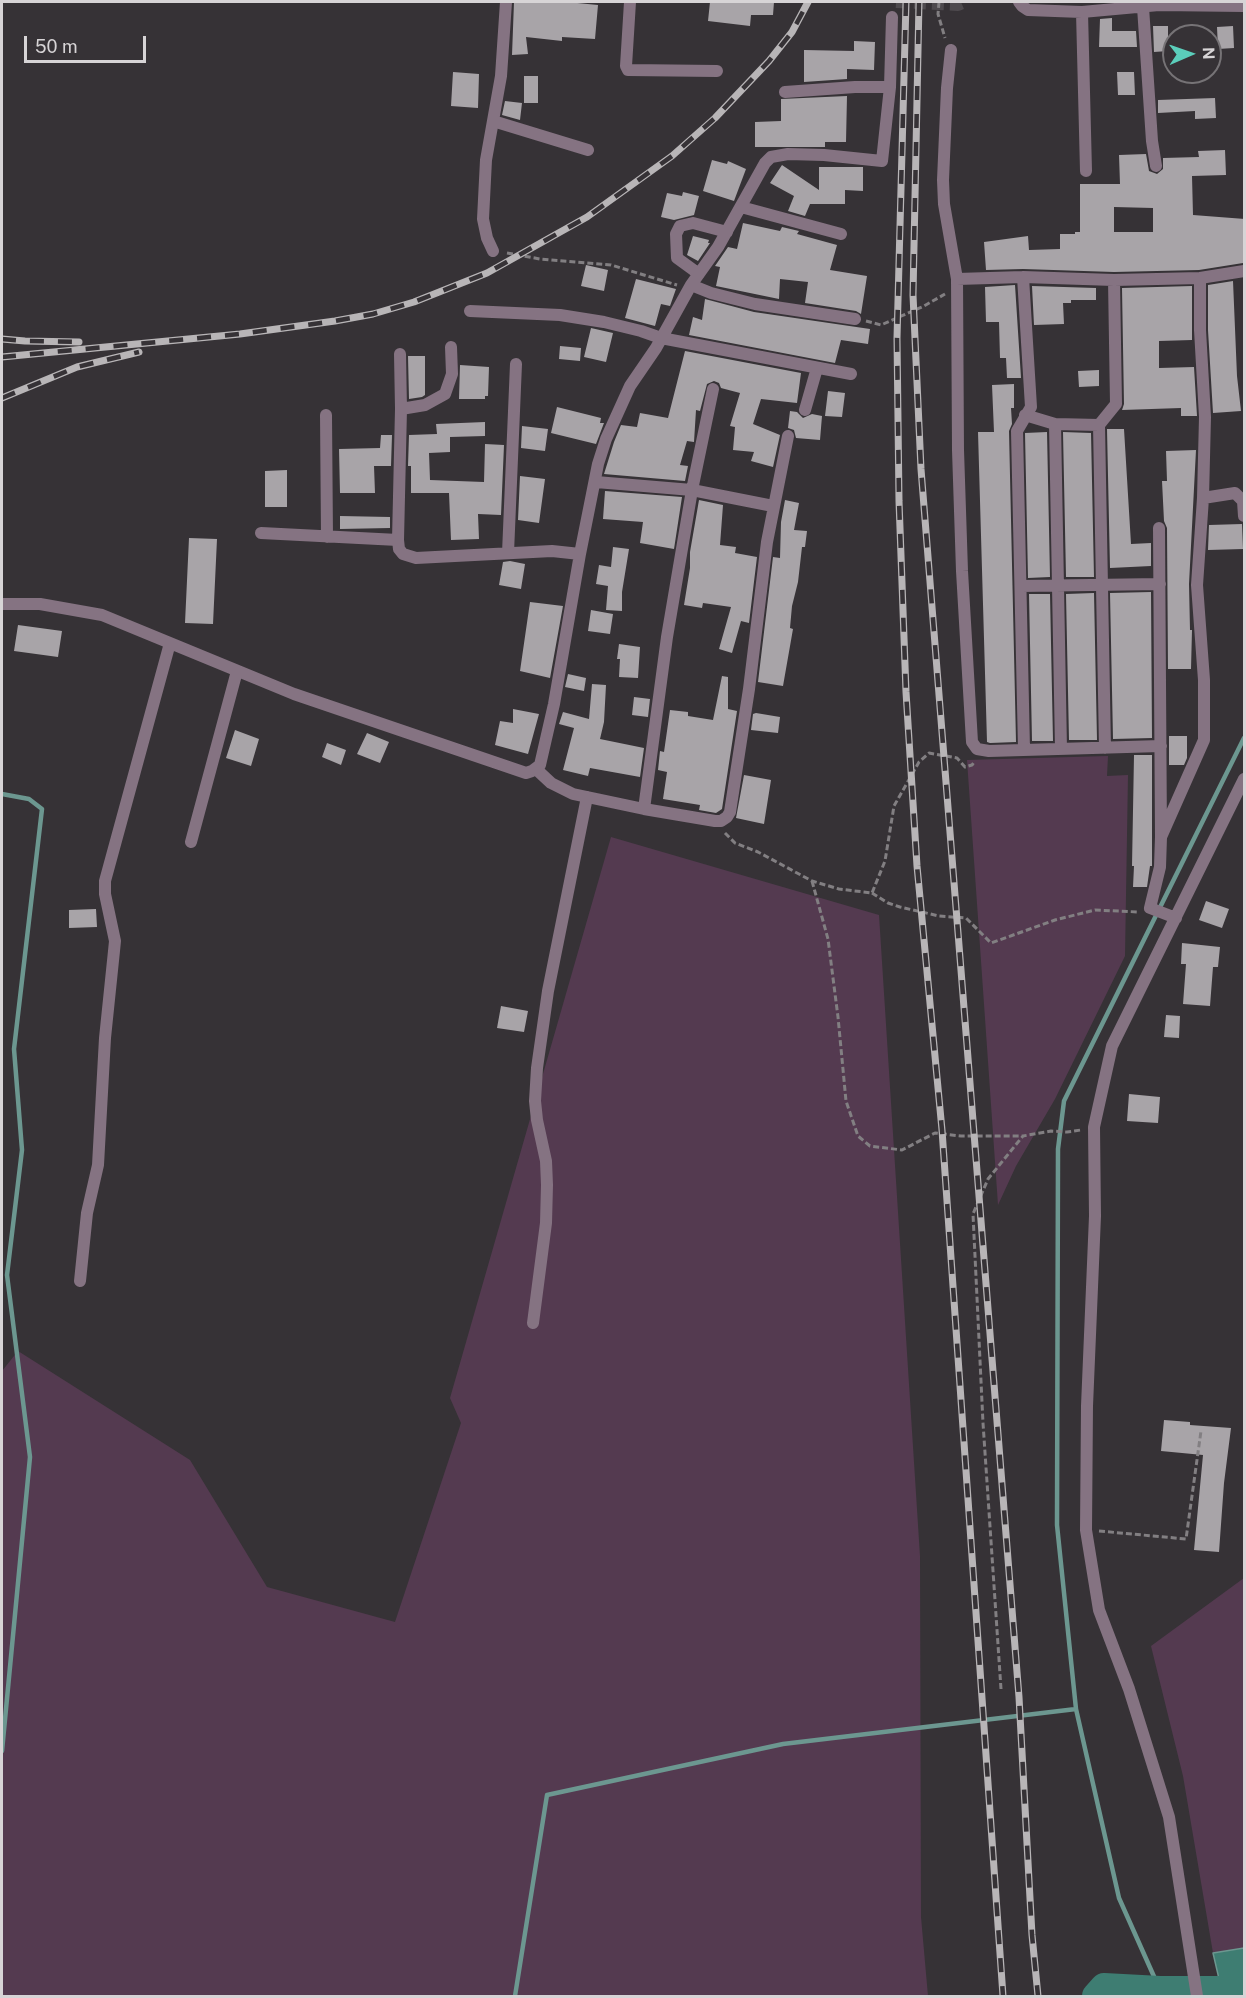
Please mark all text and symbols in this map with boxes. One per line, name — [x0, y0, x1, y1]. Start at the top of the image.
scale bar — [27, 24, 148, 62]
north arrow — [1162, 24, 1222, 84]
text: 50 m — [35, 36, 78, 57]
text: N — [1199, 47, 1218, 60]

